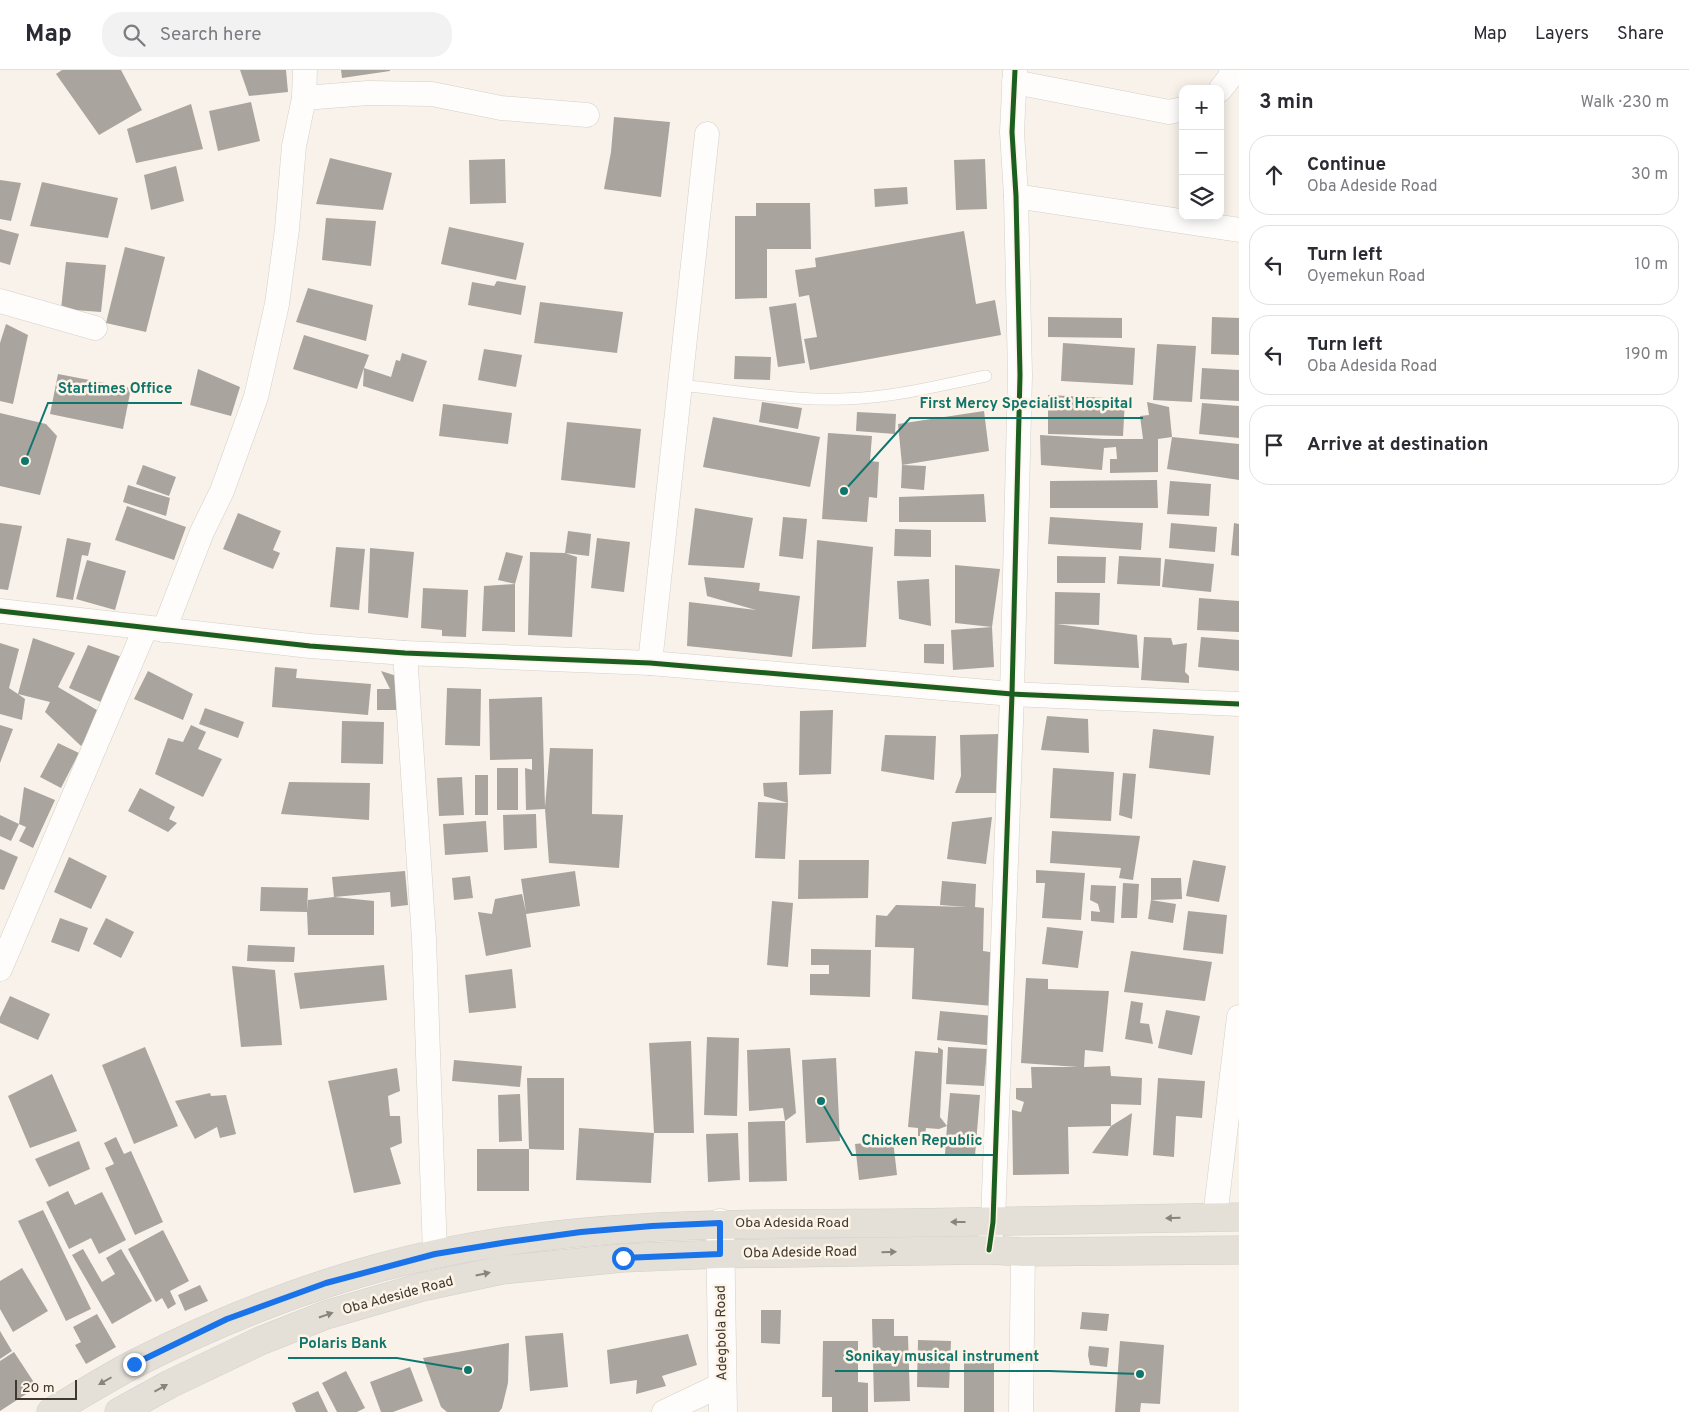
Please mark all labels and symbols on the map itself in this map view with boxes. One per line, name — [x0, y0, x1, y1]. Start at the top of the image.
callout: Startimes Office — [48, 373, 182, 403]
text: Startimes Office — [58, 380, 172, 399]
callout: First Mercy Specialist Hospital — [910, 388, 1143, 418]
text: First Mercy Specialist Hospital — [919, 395, 1133, 414]
callout: Chicken Republic — [852, 1125, 993, 1155]
text: Chicken Republic — [861, 1132, 983, 1151]
street label: Oba Adesida Road — [735, 1215, 849, 1232]
one-way arrow — [1165, 1215, 1181, 1223]
one-way arrow — [950, 1218, 966, 1226]
street label: Oba Adeside Road — [743, 1244, 857, 1262]
route start — [612, 1247, 635, 1270]
one-way arrow — [881, 1248, 897, 1256]
one-way arrow — [475, 1270, 491, 1278]
street label: Oba Adeside Road — [341, 1273, 455, 1319]
street label: Adegbola Road — [713, 1285, 731, 1381]
one-way arrow — [318, 1311, 333, 1319]
callout: Polaris Bank — [288, 1328, 397, 1358]
text: Polaris Bank — [299, 1335, 387, 1354]
callout: Sonikay musical instrument — [835, 1341, 1049, 1371]
text: Sonikay musical instrument — [845, 1348, 1039, 1367]
route end — [123, 1353, 146, 1376]
one-way arrow — [98, 1376, 111, 1385]
scale bar — [15, 1377, 78, 1400]
one-way arrow — [155, 1384, 168, 1393]

